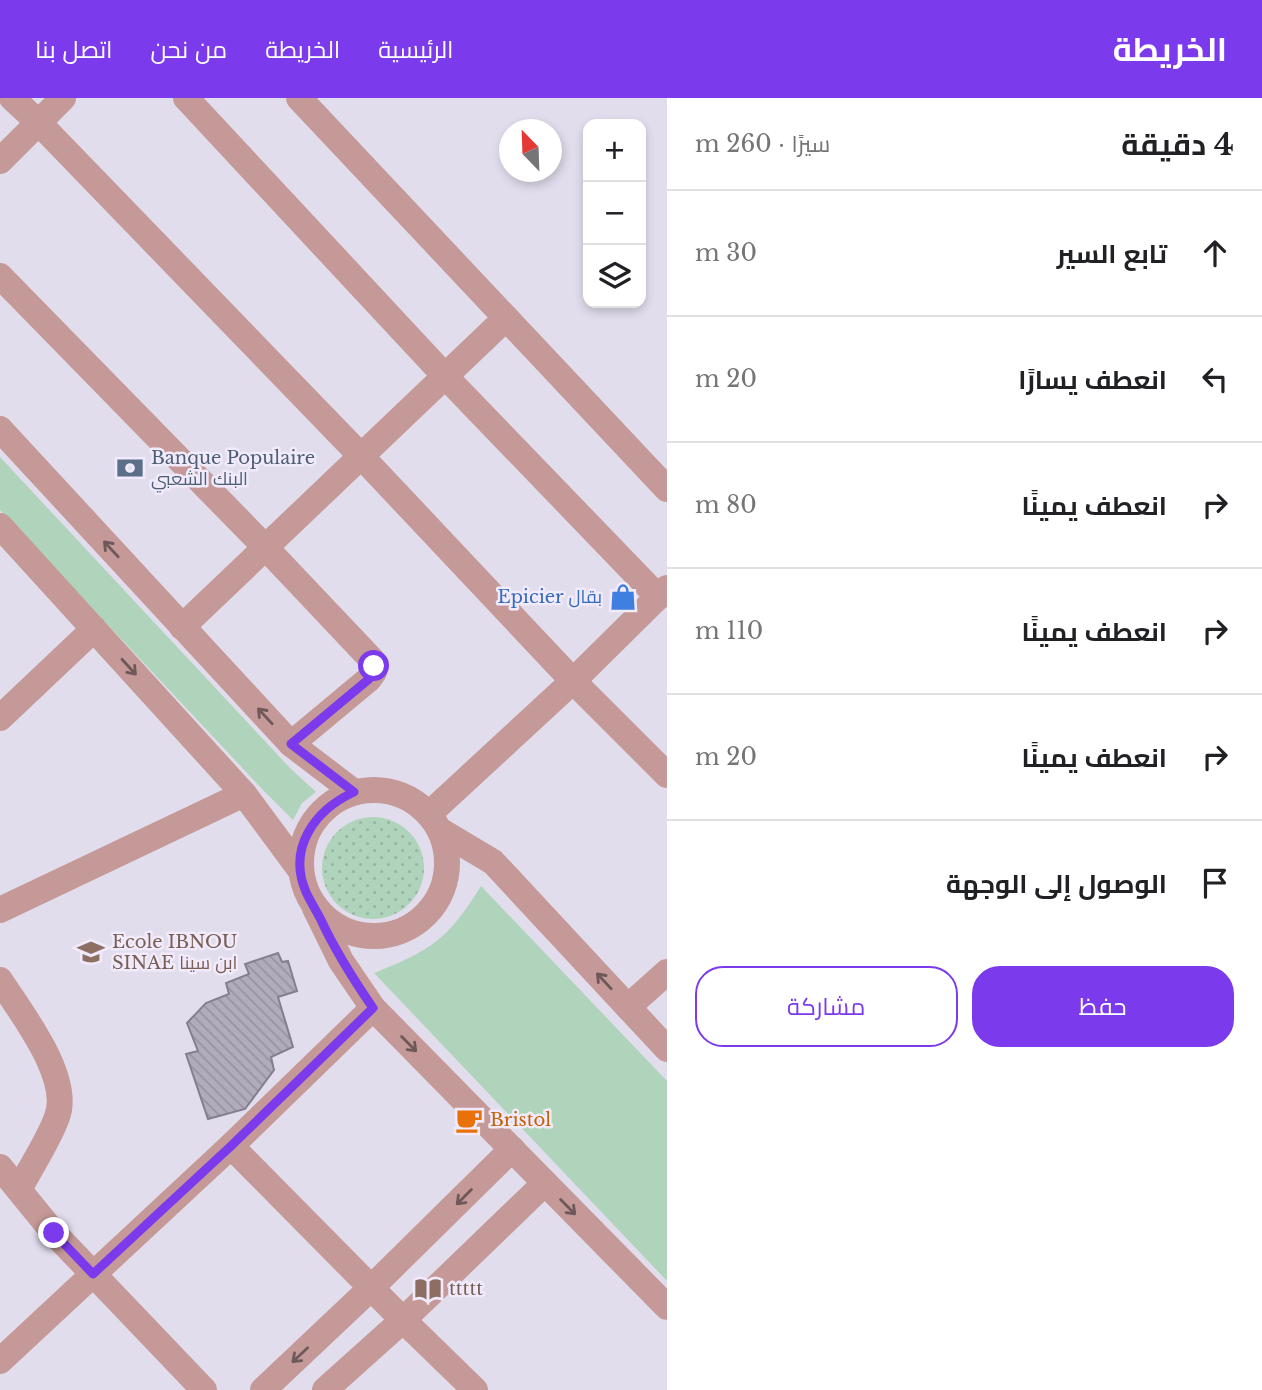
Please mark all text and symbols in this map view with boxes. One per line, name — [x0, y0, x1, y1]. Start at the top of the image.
text: الخريطة — [1113, 29, 1227, 70]
text: اتصل بنا — [35, 35, 113, 64]
text: من نحن — [151, 35, 227, 64]
text: الخريطة — [265, 35, 340, 64]
text: الرئيسية — [378, 35, 453, 64]
north arrow — [499, 119, 562, 182]
map controls — [583, 119, 646, 308]
button: + — [583, 119, 646, 182]
text: 4 دقيقة — [1121, 126, 1234, 163]
text: سيرًا · 260 m — [695, 130, 830, 158]
button: − — [583, 182, 646, 245]
icon: ahead — [1196, 234, 1234, 272]
text: تابع السير — [1057, 238, 1167, 270]
text: 30 m — [695, 239, 757, 267]
button: layers — [583, 245, 646, 308]
icon: left — [1196, 360, 1234, 398]
text: انعطف يسارًا — [1018, 364, 1167, 396]
text: 20 m — [695, 365, 757, 393]
place label: Banque Populaire البنك الشعبي — [151, 447, 315, 493]
bank icon: Banque Populaire البنك الشعبي — [115, 453, 145, 483]
icon: right — [1196, 486, 1234, 524]
text: انعطف يمينًا — [1021, 490, 1167, 522]
text: 80 m — [695, 491, 757, 519]
one-way arrow — [103, 540, 119, 558]
shop icon: Epicier بقال — [608, 582, 638, 612]
place label: Epicier بقال — [498, 586, 602, 608]
icon: right — [1196, 612, 1234, 650]
text: انعطف يمينًا — [1021, 616, 1167, 648]
text: 110 m — [695, 617, 763, 645]
route start — [358, 650, 389, 681]
one-way arrow — [120, 658, 137, 675]
one-way arrow — [257, 708, 274, 725]
icon: right — [1196, 738, 1234, 776]
text: انعطف يمينًا — [1021, 742, 1167, 774]
text: 20 m — [695, 743, 757, 771]
icon: arrive — [1196, 864, 1234, 902]
text: الوصول إلى الوجهة — [946, 868, 1167, 900]
place label: Ecole IBNOU SINAE ابن سينا — [112, 931, 237, 974]
school or university icon: Ecole IBNOU SINAE ابن سينا — [76, 937, 106, 967]
button: مشاركة — [695, 966, 958, 1047]
button: حفظ — [972, 966, 1234, 1047]
one-way arrow — [595, 973, 612, 990]
one-way arrow — [400, 1035, 417, 1052]
cafe icon: Bristol — [454, 1105, 484, 1135]
place label: Bristol — [490, 1109, 551, 1131]
one-way arrow — [455, 1188, 472, 1205]
one-way arrow — [559, 1198, 576, 1215]
route end — [38, 1217, 69, 1248]
library icon: ttttt — [413, 1274, 443, 1304]
place label: ttttt — [449, 1278, 483, 1300]
one-way arrow — [292, 1346, 309, 1363]

